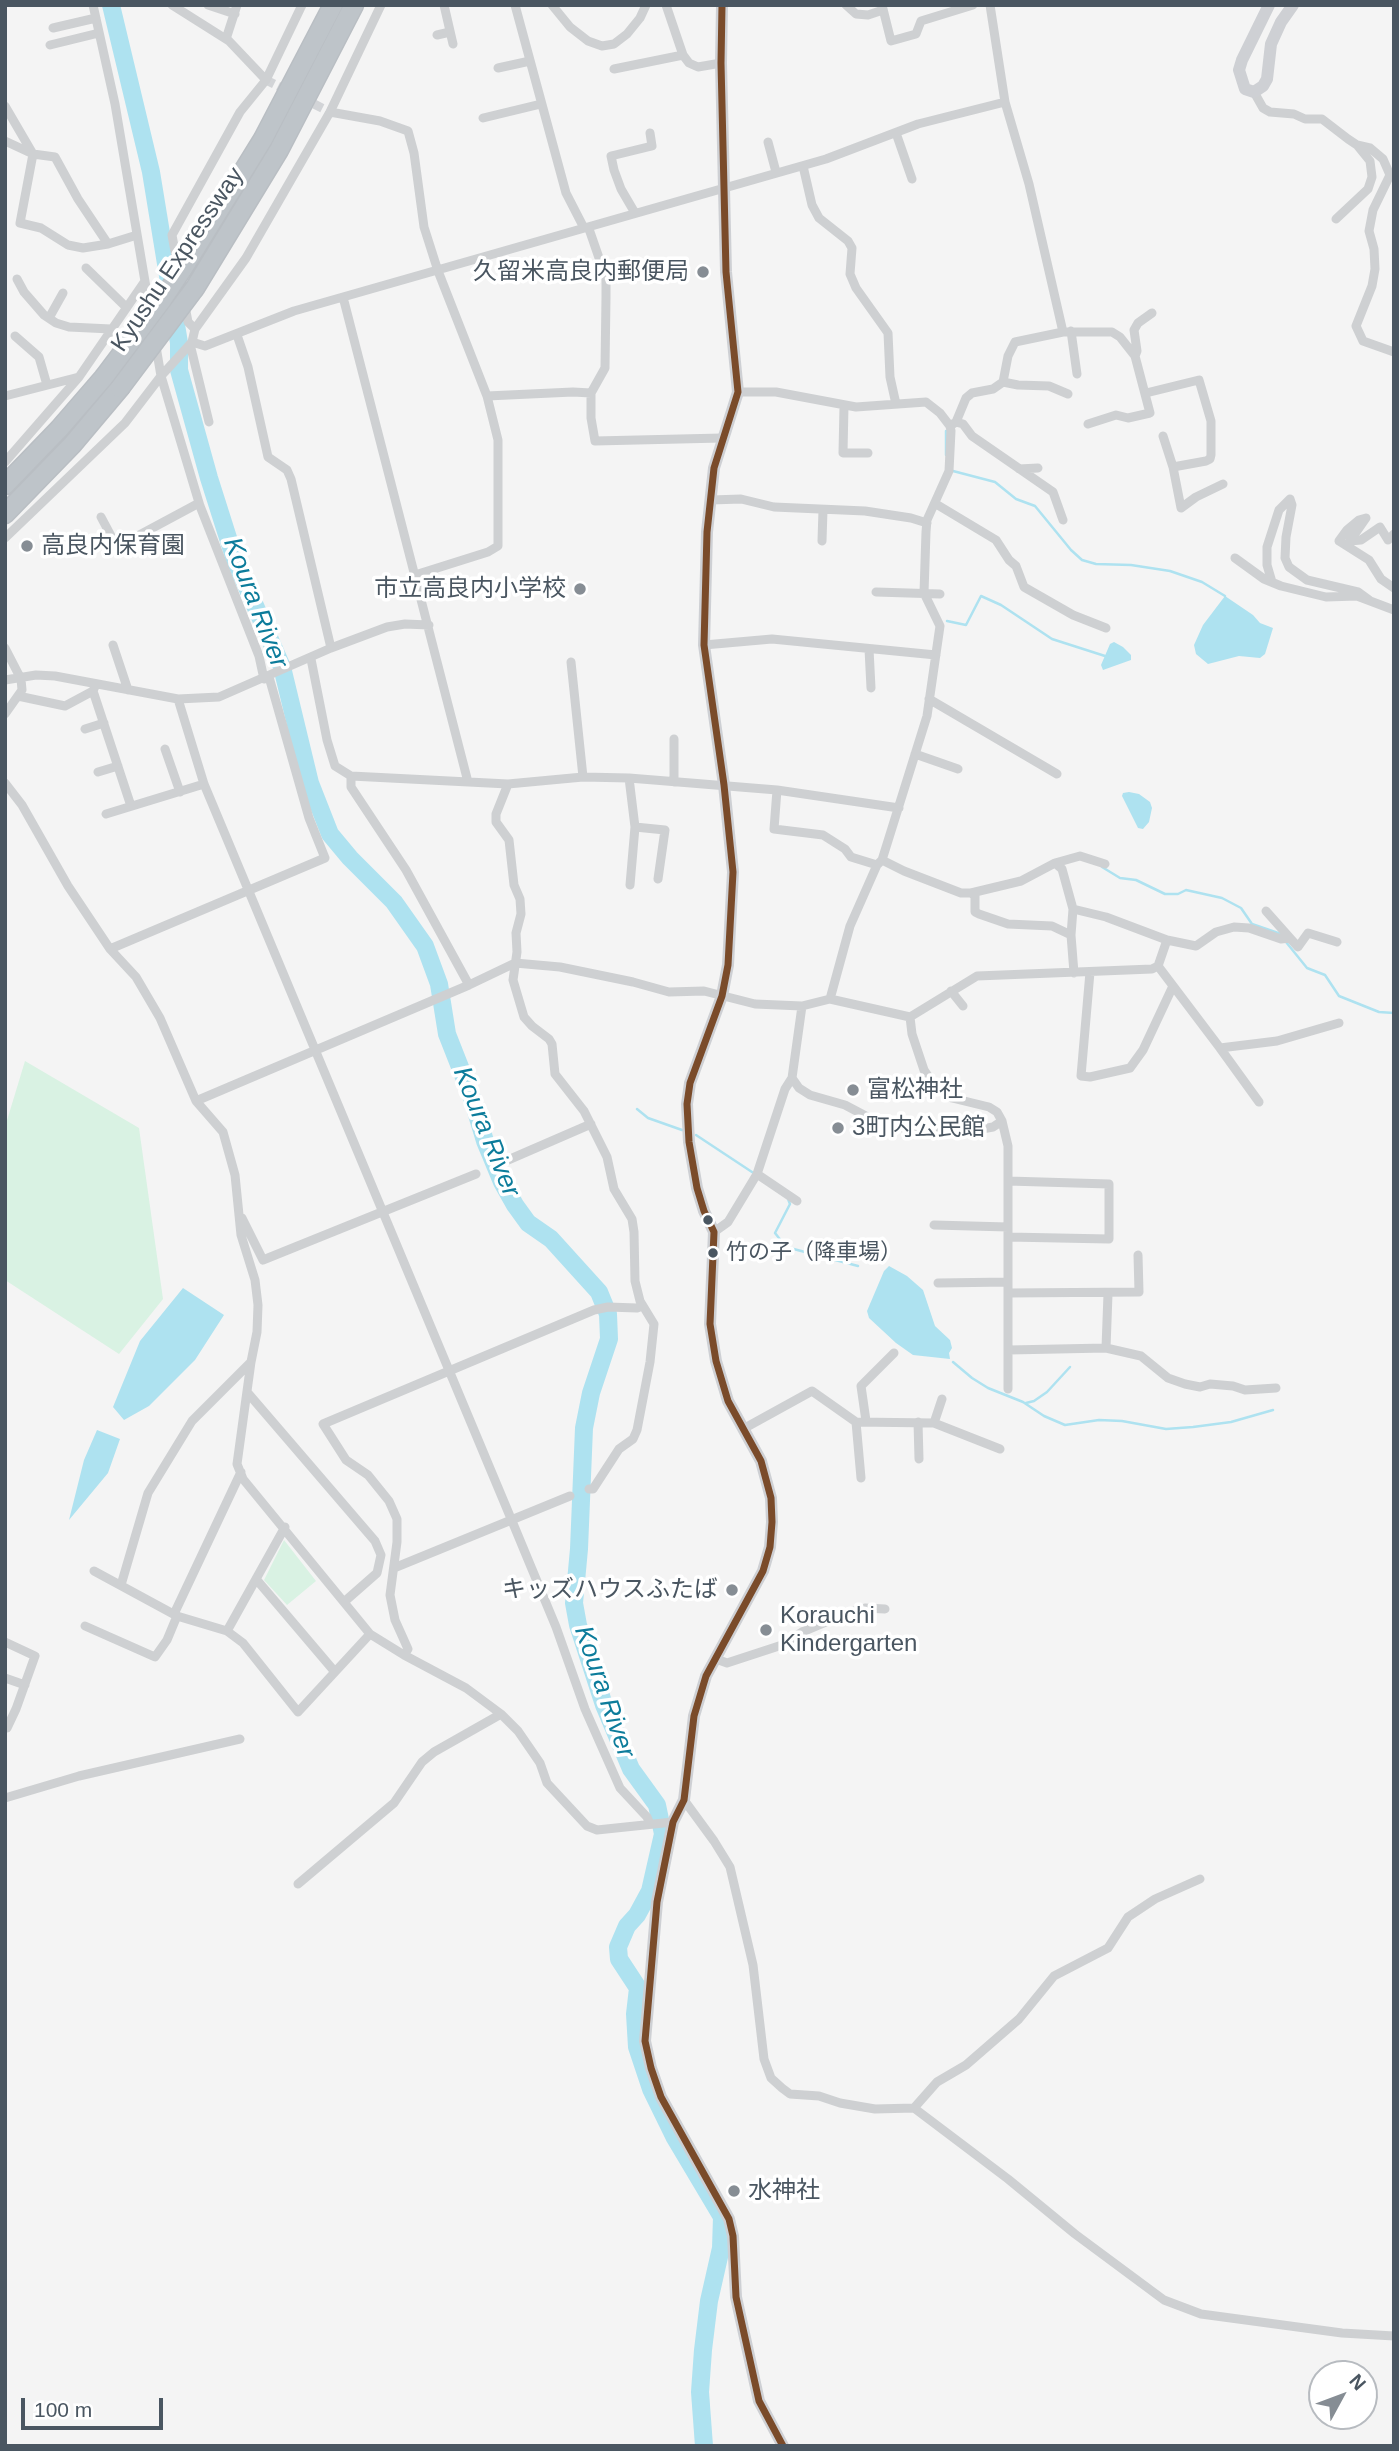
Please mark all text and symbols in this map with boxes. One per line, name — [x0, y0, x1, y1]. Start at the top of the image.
street label: Kyushu Expressway — [106, 162, 250, 358]
place label: 久留米高良内郵便局 — [473, 258, 689, 286]
marker: 久留米高良内郵便局 — [695, 264, 711, 280]
place label: 高良内保育園 — [41, 532, 185, 560]
water label: Koura River — [216, 533, 294, 673]
marker: 高良内保育園 — [19, 538, 35, 554]
place label: 市立高良内小学校 — [374, 575, 566, 603]
marker: 市立高良内小学校 — [572, 581, 588, 597]
water label: Koura River — [446, 1063, 526, 1201]
place label: 富松神社 — [867, 1076, 963, 1104]
marker: 富松神社 — [845, 1082, 861, 1098]
place label: 3町内公民館 — [852, 1114, 985, 1142]
marker: 3町内公民館 — [830, 1120, 846, 1136]
unlabelled marker — [701, 1213, 715, 1227]
place label: 竹の子（降車場） — [726, 1240, 902, 1266]
marker: 竹の子（降車場） — [706, 1246, 720, 1260]
place label: キッズハウスふたば — [502, 1576, 718, 1604]
marker: キッズハウスふたば — [724, 1582, 740, 1598]
place label: Korauchi Kindergarten — [780, 1602, 917, 1658]
water label: Koura River — [567, 1622, 641, 1762]
marker: Korauchi Kindergarten — [758, 1622, 774, 1638]
place label: 水神社 — [748, 2177, 820, 2205]
marker: 水神社 — [726, 2183, 742, 2199]
north arrow — [1308, 2360, 1378, 2430]
text: N — [1345, 2370, 1370, 2394]
scale bar — [24, 2384, 166, 2428]
text: 100 m — [34, 2398, 92, 2421]

